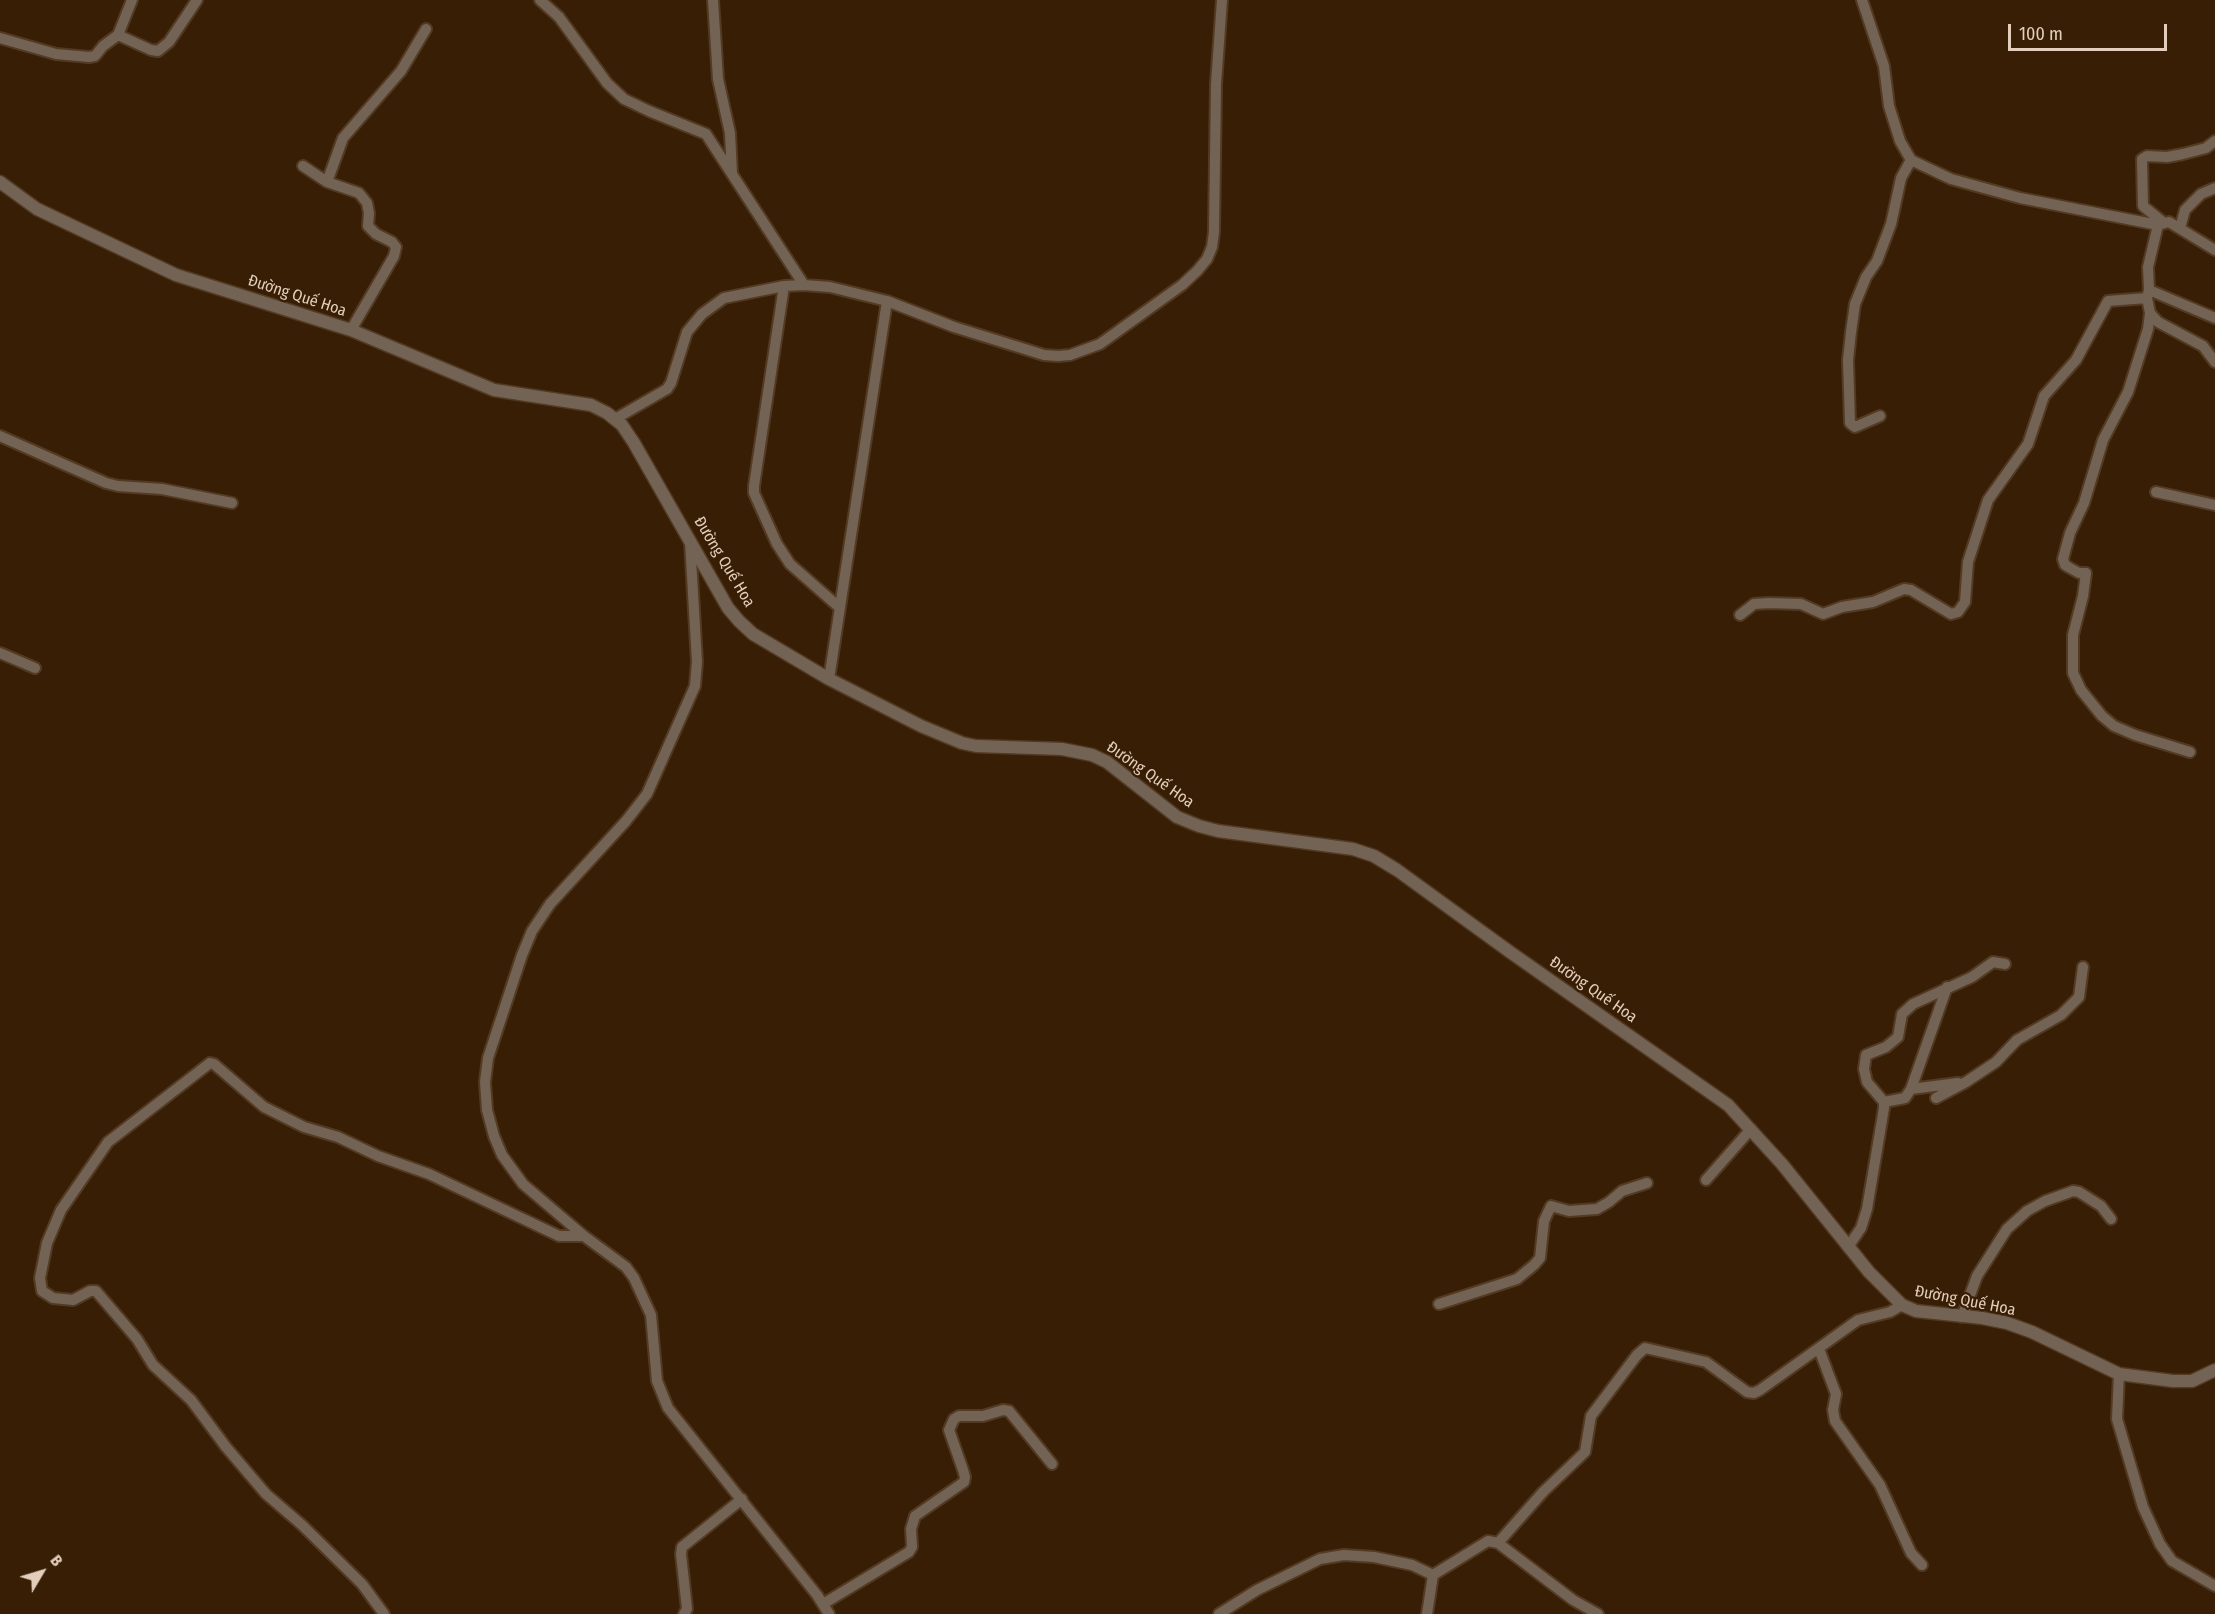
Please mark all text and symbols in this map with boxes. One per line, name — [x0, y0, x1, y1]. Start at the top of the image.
scale bar — [2011, 12, 2170, 50]
text: 100 m — [2019, 23, 2063, 45]
street label: Đường Quế Hoa — [245, 271, 349, 321]
street label: Đường Quế Hoa — [689, 513, 759, 611]
street label: Đường Quế Hoa — [1103, 738, 1197, 812]
street label: Đường Quế Hoa — [1546, 953, 1640, 1027]
street label: Đường Quế Hoa — [1913, 1282, 2017, 1320]
north arrow — [12, 1542, 72, 1602]
text: B — [46, 1551, 67, 1570]

